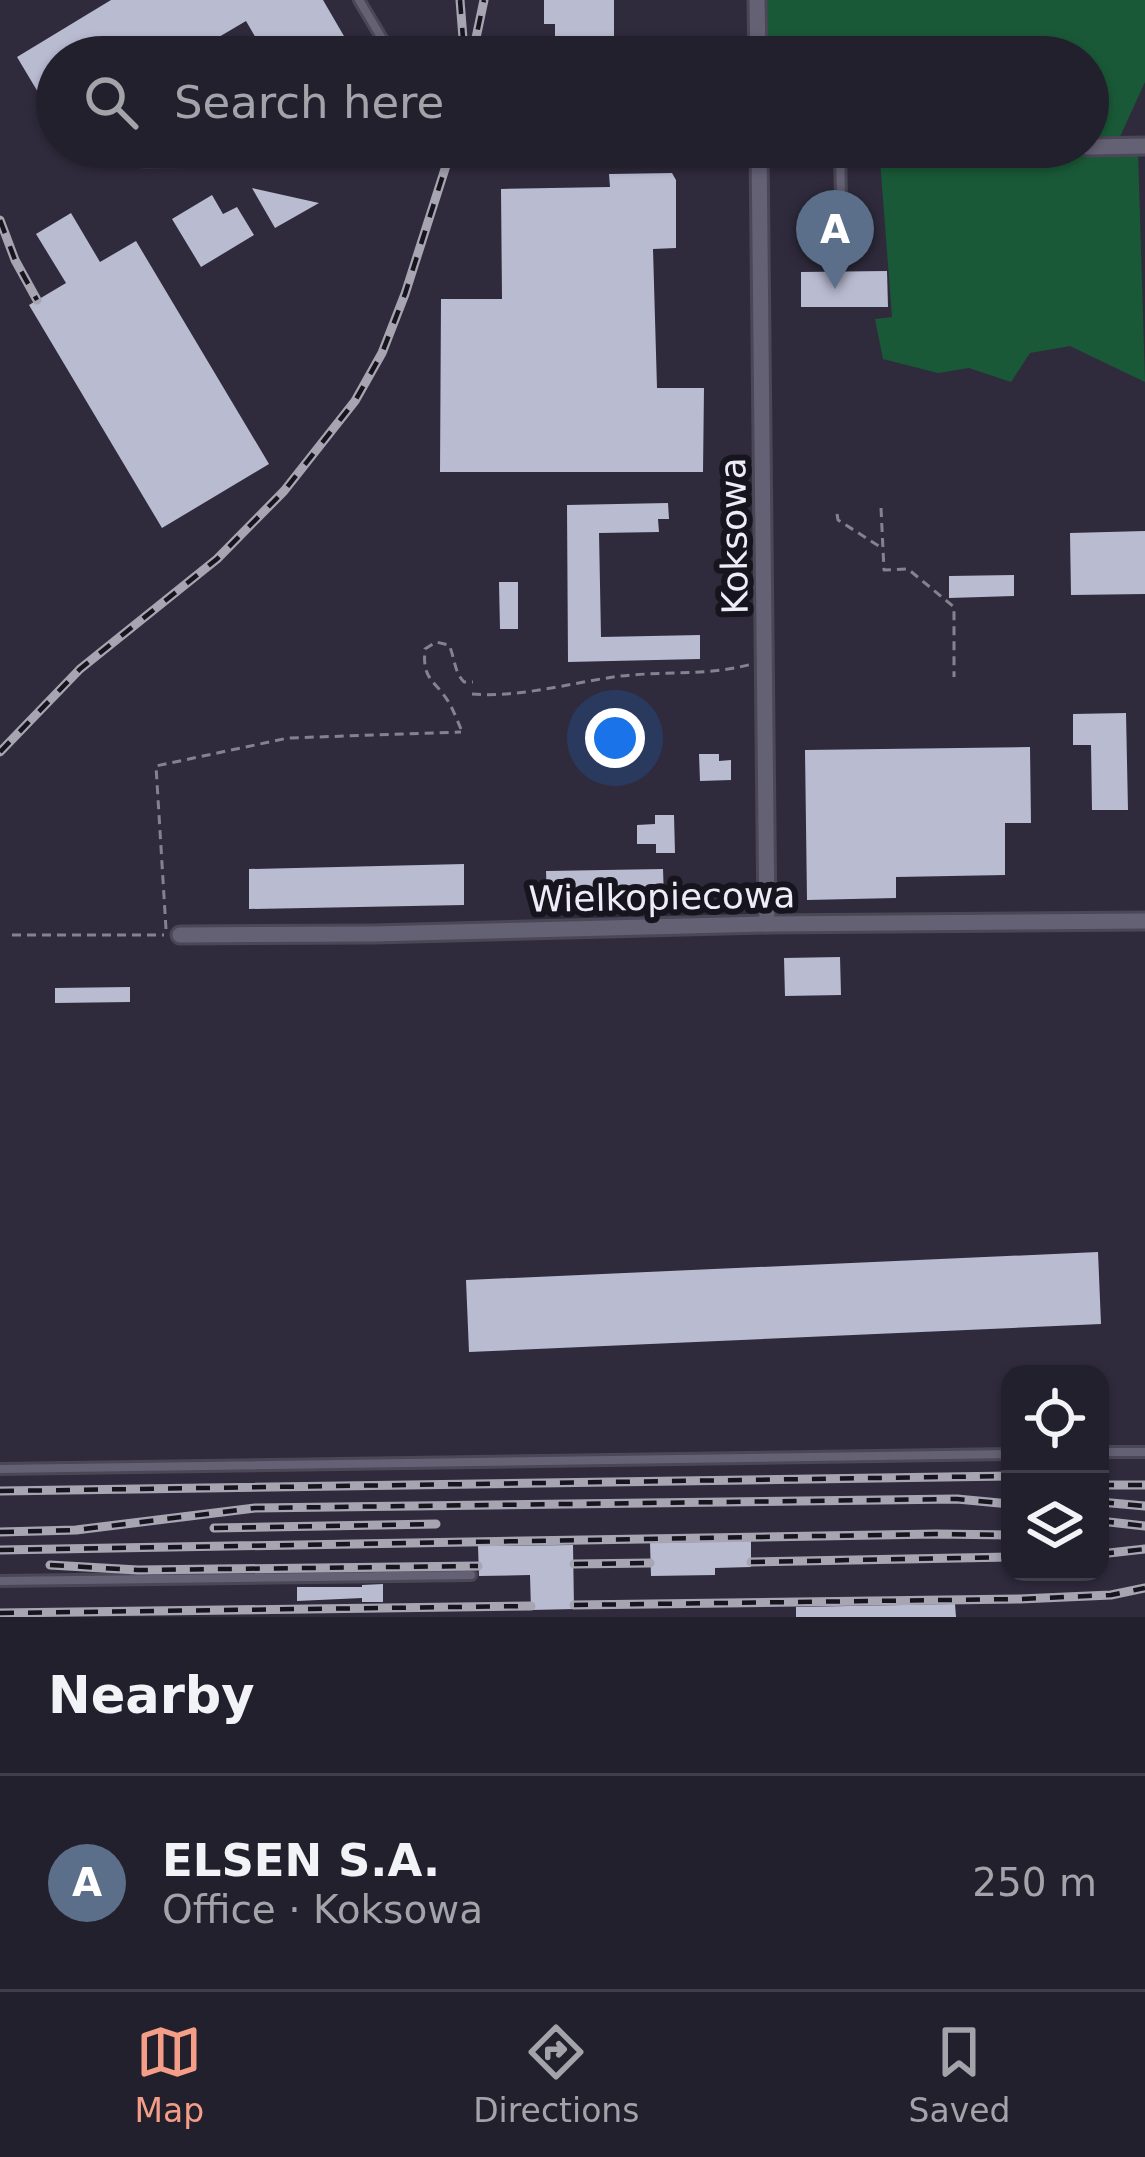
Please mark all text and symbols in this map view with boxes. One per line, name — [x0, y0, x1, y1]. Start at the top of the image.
search box — [36, 36, 1109, 168]
icon: search — [78, 69, 144, 135]
text: Search here — [174, 76, 444, 129]
pin: A — [796, 190, 874, 289]
street label: Koksowa — [712, 457, 756, 615]
your location — [585, 708, 645, 768]
street label: Wielkopiecowa — [528, 874, 796, 920]
map controls — [1001, 1365, 1109, 1581]
button: locate — [1001, 1365, 1109, 1473]
button: layers — [1001, 1473, 1109, 1581]
text: Nearby — [48, 1666, 255, 1725]
text: ELSEN S.A. — [162, 1834, 440, 1887]
text: A — [72, 1860, 102, 1905]
text: 250 m — [972, 1860, 1097, 1905]
text: Office · Koksowa — [162, 1887, 483, 1932]
tab: Map — [135, 2019, 204, 2130]
tab: Directions — [473, 2019, 639, 2130]
tab: Saved — [909, 2019, 1010, 2130]

